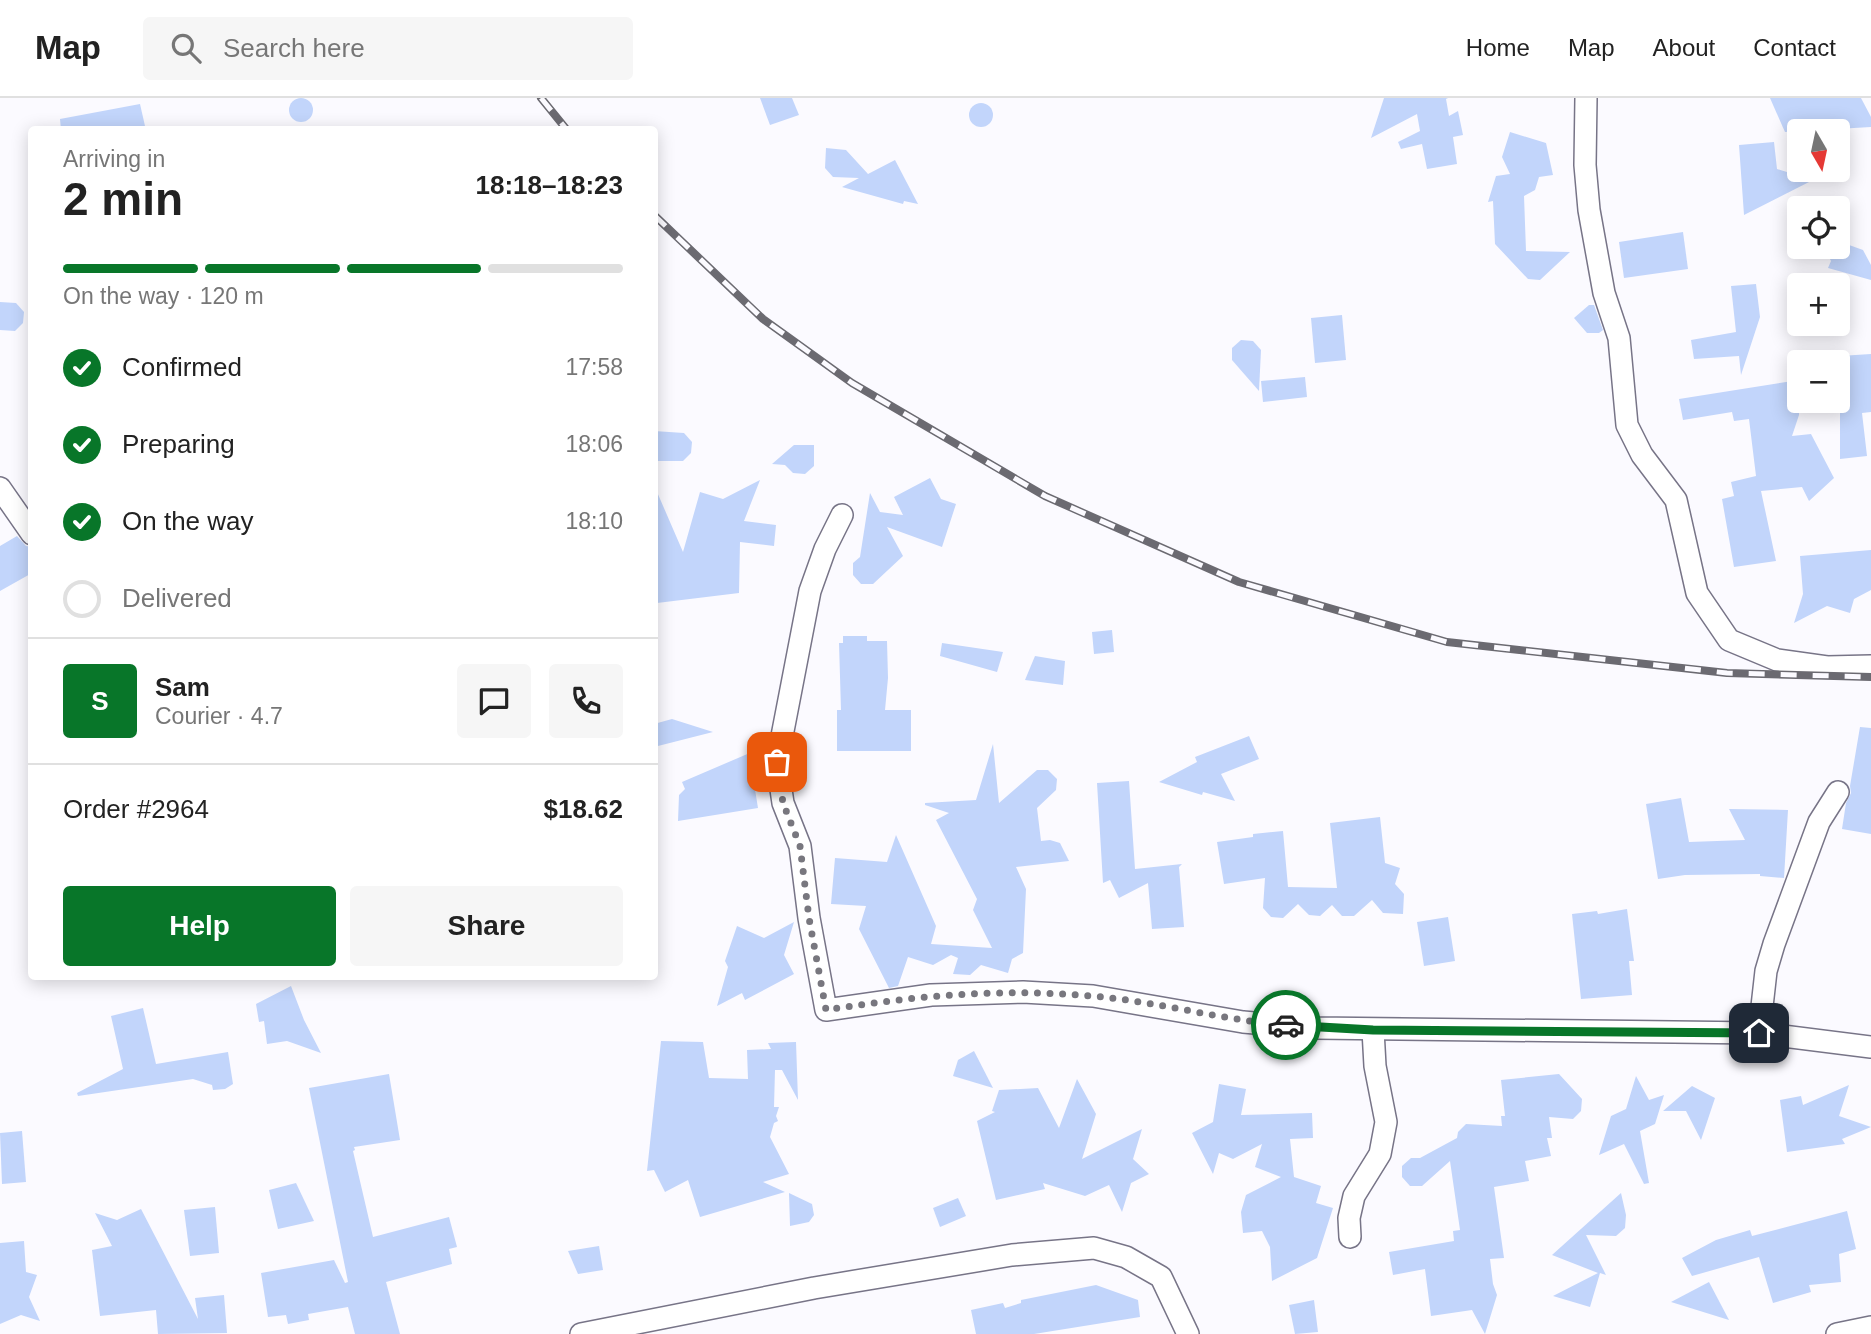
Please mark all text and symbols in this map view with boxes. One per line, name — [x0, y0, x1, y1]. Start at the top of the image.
search box — [143, 17, 633, 80]
text: Map — [35, 29, 101, 66]
icon: search — [167, 29, 205, 67]
text: Search here — [223, 33, 365, 63]
text: Home — [1466, 34, 1530, 61]
text: Map — [1568, 34, 1615, 61]
text: About — [1653, 34, 1715, 61]
text: Contact — [1753, 34, 1836, 61]
north arrow — [1787, 119, 1850, 182]
map controls — [1787, 119, 1850, 413]
text: Arriving in — [63, 146, 165, 172]
text: 18:18–18:23 — [476, 170, 623, 200]
text: 2 min — [63, 173, 183, 225]
button: locate — [1787, 196, 1850, 259]
button: + — [1787, 273, 1850, 336]
text: On the way · 120 m — [63, 283, 264, 309]
icon: check — [63, 349, 101, 387]
button: − — [1787, 350, 1850, 413]
text: Confirmed — [122, 352, 242, 382]
text: 17:58 — [565, 354, 623, 380]
icon: check — [63, 426, 101, 464]
text: Preparing — [122, 429, 235, 459]
text: 18:06 — [565, 431, 623, 457]
icon: check — [63, 503, 101, 541]
text: On the way — [122, 506, 254, 536]
text: 18:10 — [565, 508, 623, 534]
text: Delivered — [122, 583, 232, 613]
button: chat — [457, 664, 531, 738]
button: phone — [549, 664, 623, 738]
text: Sam — [155, 672, 210, 702]
text: S — [91, 686, 109, 716]
text: Courier · 4.7 — [155, 703, 283, 729]
pin — [747, 732, 807, 792]
icon: bag — [758, 743, 796, 781]
text: Order #2964 — [63, 794, 209, 824]
text: $18.62 — [543, 794, 623, 824]
button: Help — [63, 886, 336, 966]
button: Share — [350, 886, 623, 966]
courier — [1251, 990, 1321, 1060]
pin — [1729, 1003, 1789, 1063]
icon: car — [1267, 1006, 1305, 1044]
icon: home — [1740, 1014, 1778, 1052]

